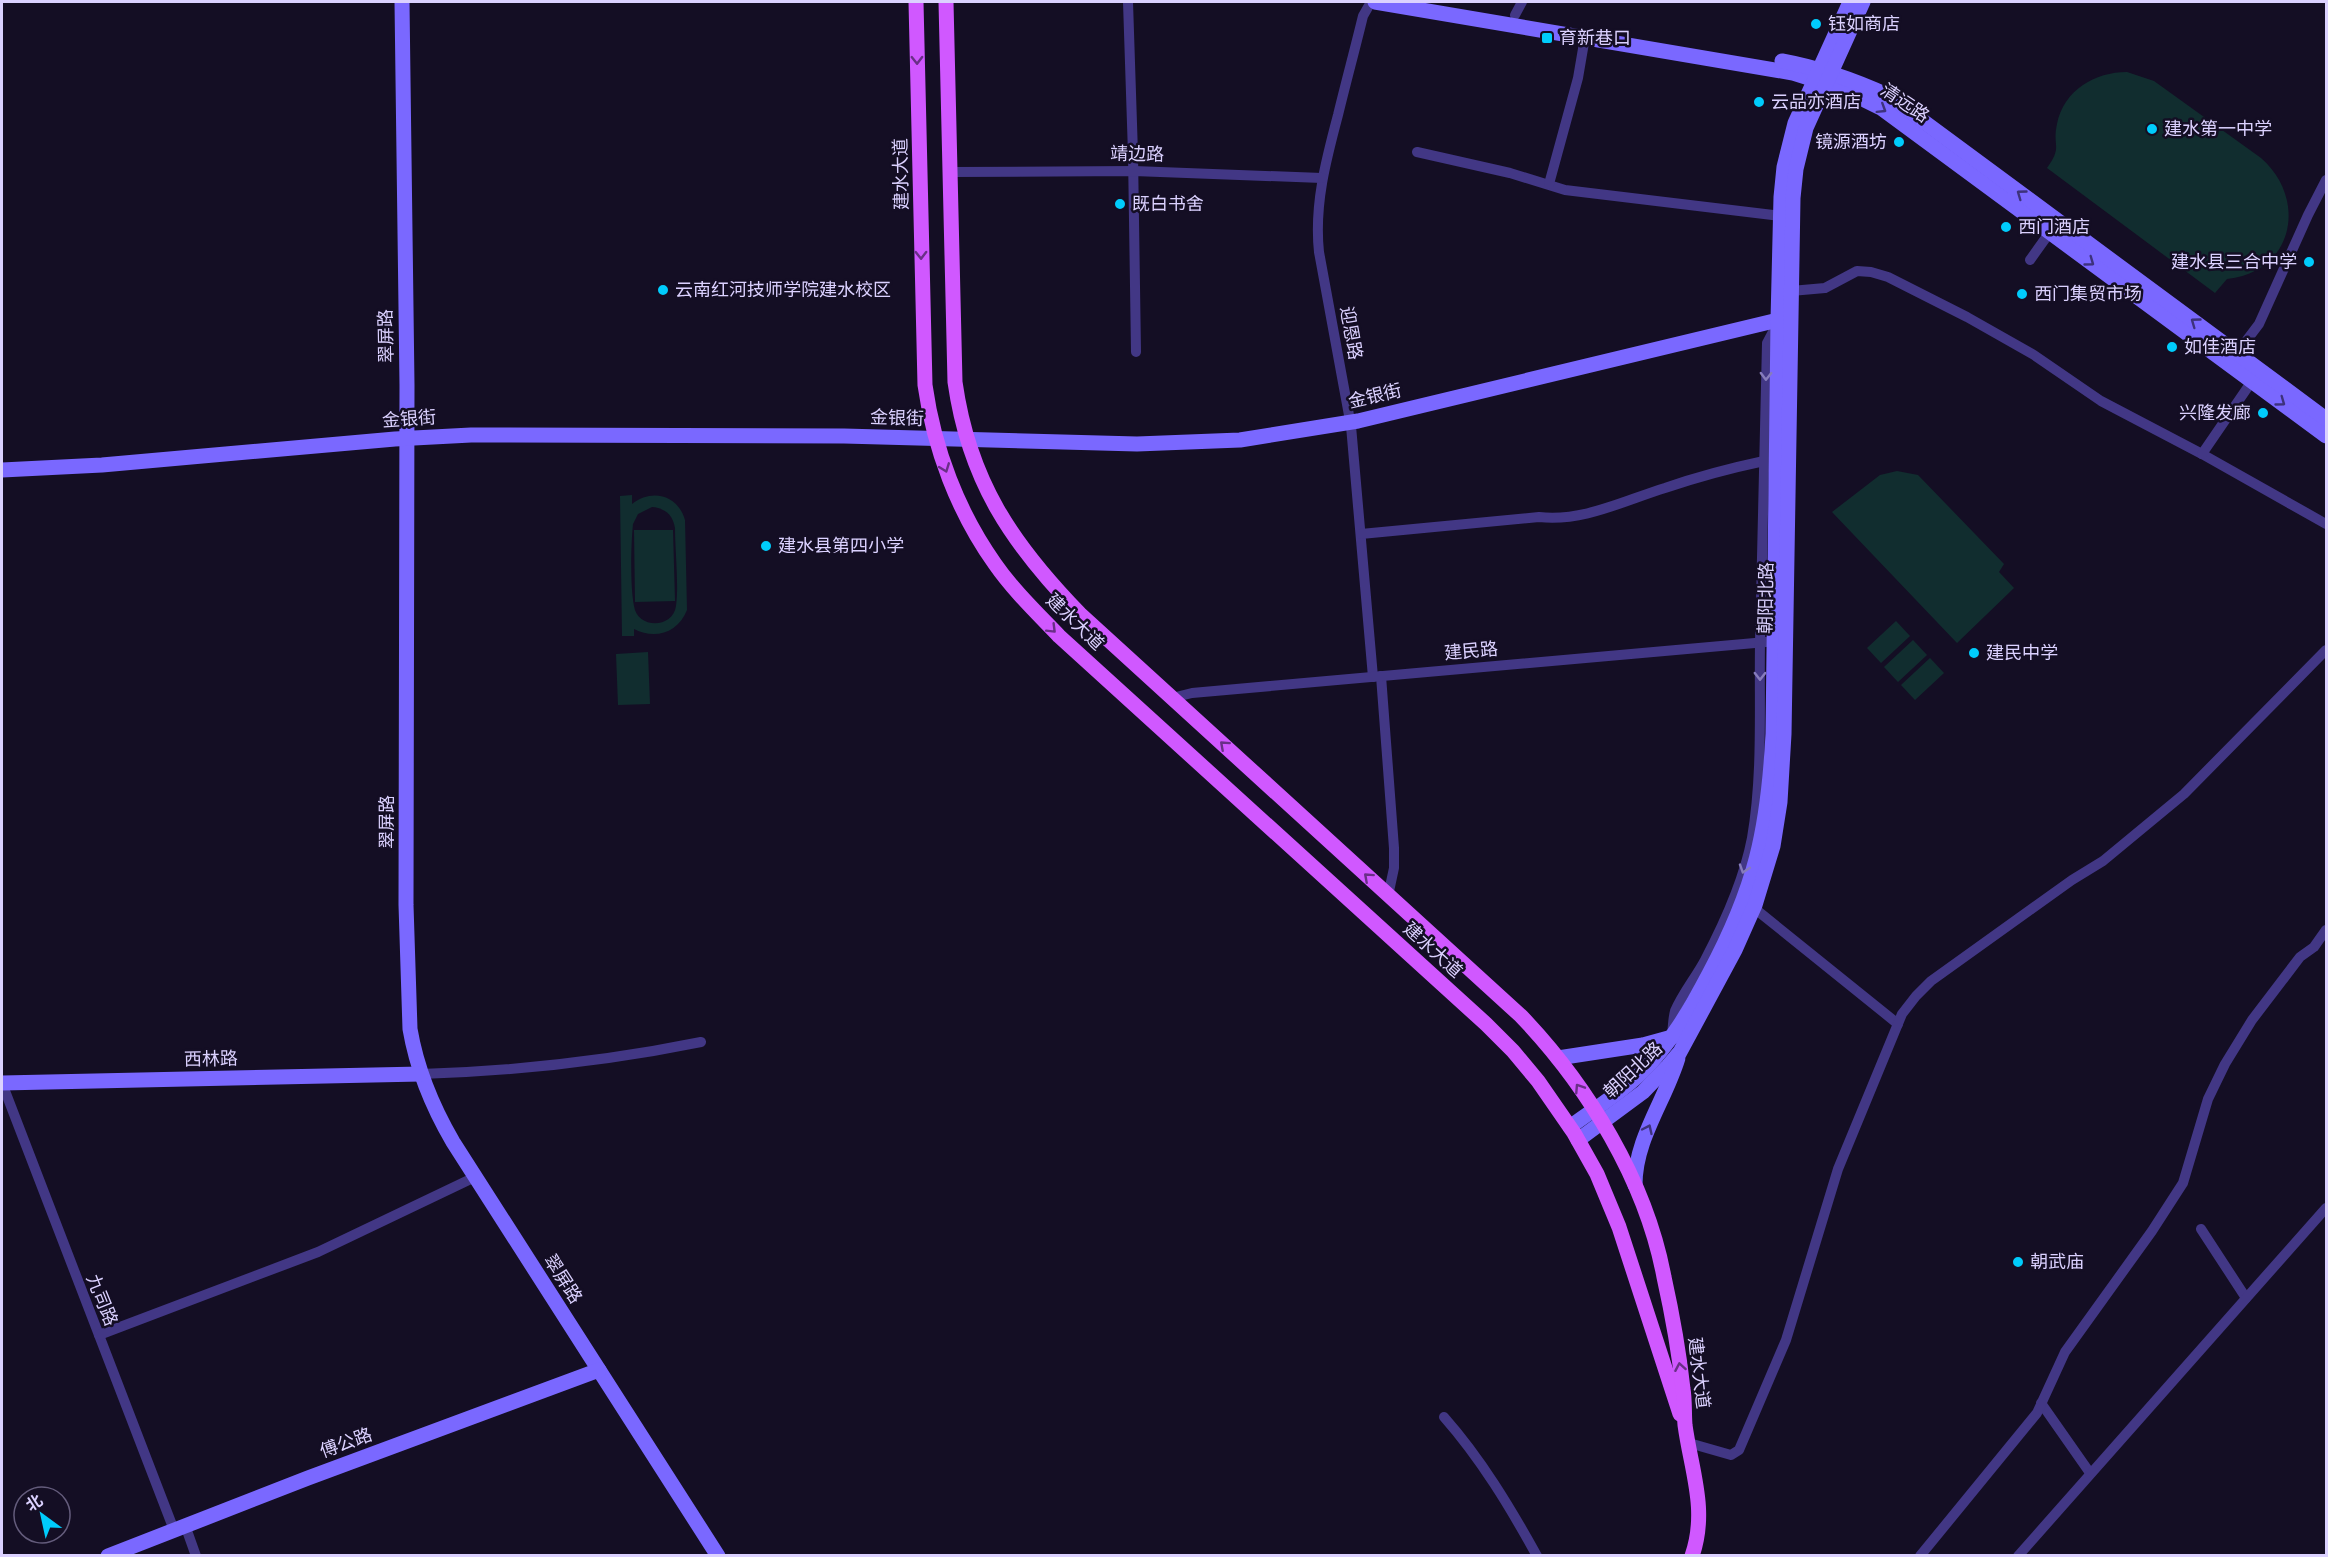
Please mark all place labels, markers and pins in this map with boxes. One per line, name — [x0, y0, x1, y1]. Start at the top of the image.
place label: 钰如商店 — [1828, 11, 1900, 36]
marker: 钰如商店 — [1809, 17, 1823, 31]
place label: 育新巷口 — [1559, 25, 1631, 50]
marker: 育新巷口 — [1540, 31, 1554, 45]
place label: 云品亦酒店 — [1771, 89, 1861, 114]
marker: 云品亦酒店 — [1752, 95, 1766, 109]
place label: 建水第一中学 — [2164, 116, 2272, 141]
marker: 建水第一中学 — [2145, 122, 2159, 136]
place label: 镜源酒坊 — [1815, 129, 1887, 154]
marker: 镜源酒坊 — [1892, 135, 1906, 149]
place label: 既白书舍 — [1132, 191, 1204, 216]
marker: 既白书舍 — [1113, 197, 1127, 211]
place label: 西门酒店 — [2018, 214, 2090, 239]
marker: 西门酒店 — [1999, 220, 2013, 234]
place label: 建水县三合中学 — [2171, 249, 2297, 274]
marker: 建水县三合中学 — [2302, 255, 2316, 269]
place label: 云南红河技师学院建水校区 — [675, 277, 891, 302]
place label: 西门集贸市场 — [2034, 281, 2142, 306]
marker: 云南红河技师学院建水校区 — [656, 283, 670, 297]
marker: 西门集贸市场 — [2015, 287, 2029, 301]
place label: 如佳酒店 — [2184, 334, 2256, 359]
marker: 如佳酒店 — [2165, 340, 2179, 354]
place label: 兴隆发廊 — [2179, 400, 2251, 425]
marker: 兴隆发廊 — [2256, 406, 2270, 420]
place label: 建水县第四小学 — [778, 533, 904, 558]
marker: 建水县第四小学 — [759, 539, 773, 553]
place label: 建民中学 — [1986, 640, 2058, 665]
marker: 建民中学 — [1967, 646, 1981, 660]
place label: 朝武庙 — [2030, 1249, 2084, 1274]
marker: 朝武庙 — [2011, 1255, 2025, 1269]

